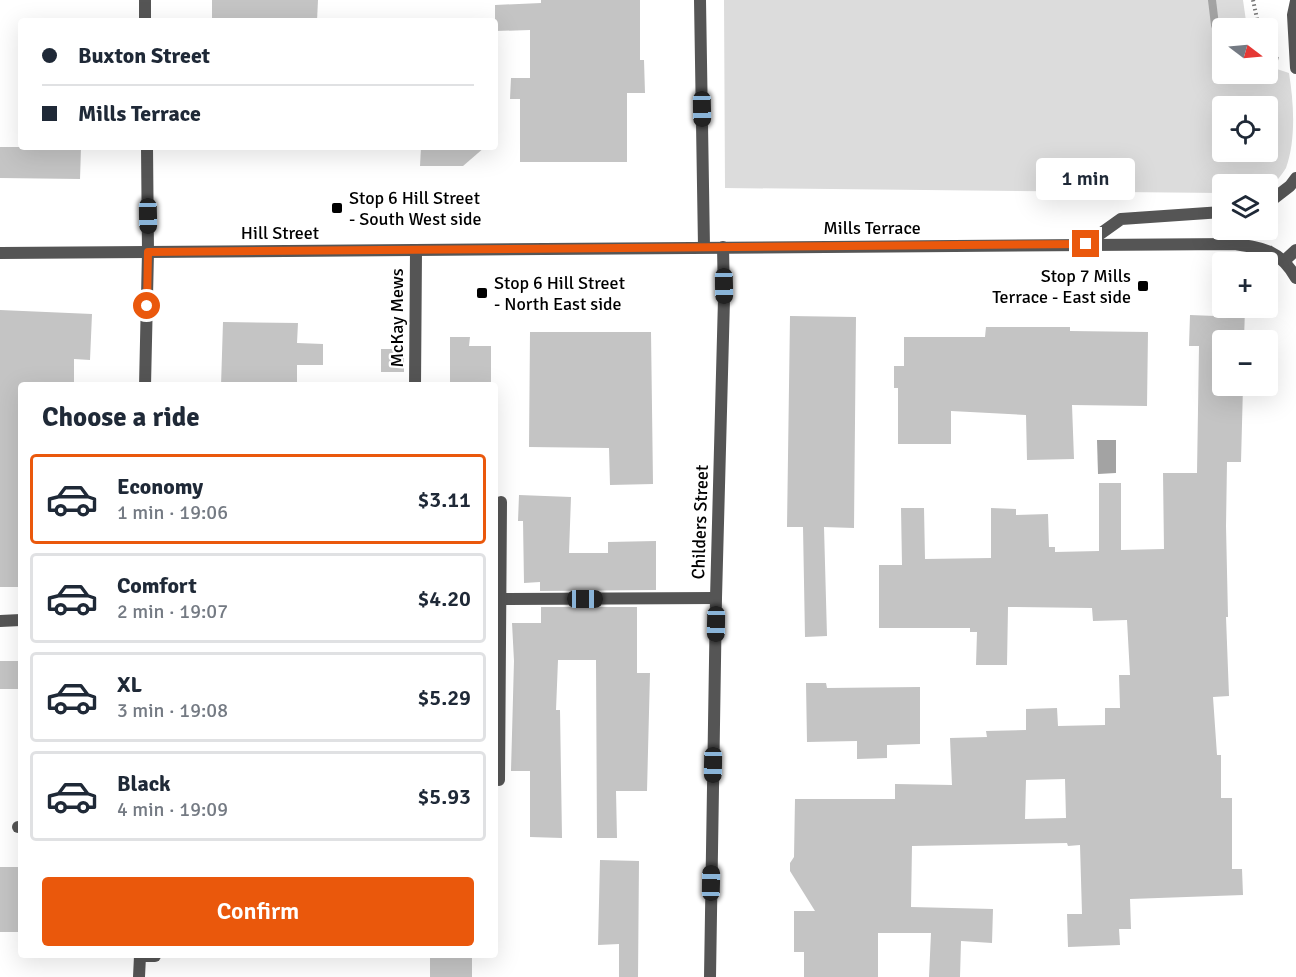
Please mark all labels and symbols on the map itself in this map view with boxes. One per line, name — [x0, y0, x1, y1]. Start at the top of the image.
north arrow — [1212, 18, 1278, 84]
car — [693, 91, 711, 127]
callout: 1 min — [1036, 157, 1136, 199]
place label: Stop 6 Hill Street - South West side — [349, 187, 482, 230]
car — [139, 198, 157, 234]
marker: Stop 6 Hill Street - South West side — [330, 201, 344, 215]
street label: Mills Terrace — [823, 217, 921, 239]
street label: Hill Street — [241, 222, 319, 244]
route end — [1072, 230, 1099, 257]
place label: Stop 7 Mills Terrace - East side — [992, 265, 1131, 308]
street label: McKay Mews — [386, 268, 408, 368]
car — [715, 268, 733, 304]
place label: Stop 6 Hill Street - North East side — [494, 272, 625, 315]
marker: Stop 7 Mills Terrace - East side — [1136, 279, 1150, 293]
marker: Stop 6 Hill Street - North East side — [475, 286, 489, 300]
route start — [133, 292, 160, 319]
street label: Childers Street — [687, 464, 713, 580]
car — [567, 590, 603, 608]
car — [707, 606, 725, 642]
car — [704, 747, 722, 783]
car — [702, 865, 720, 901]

